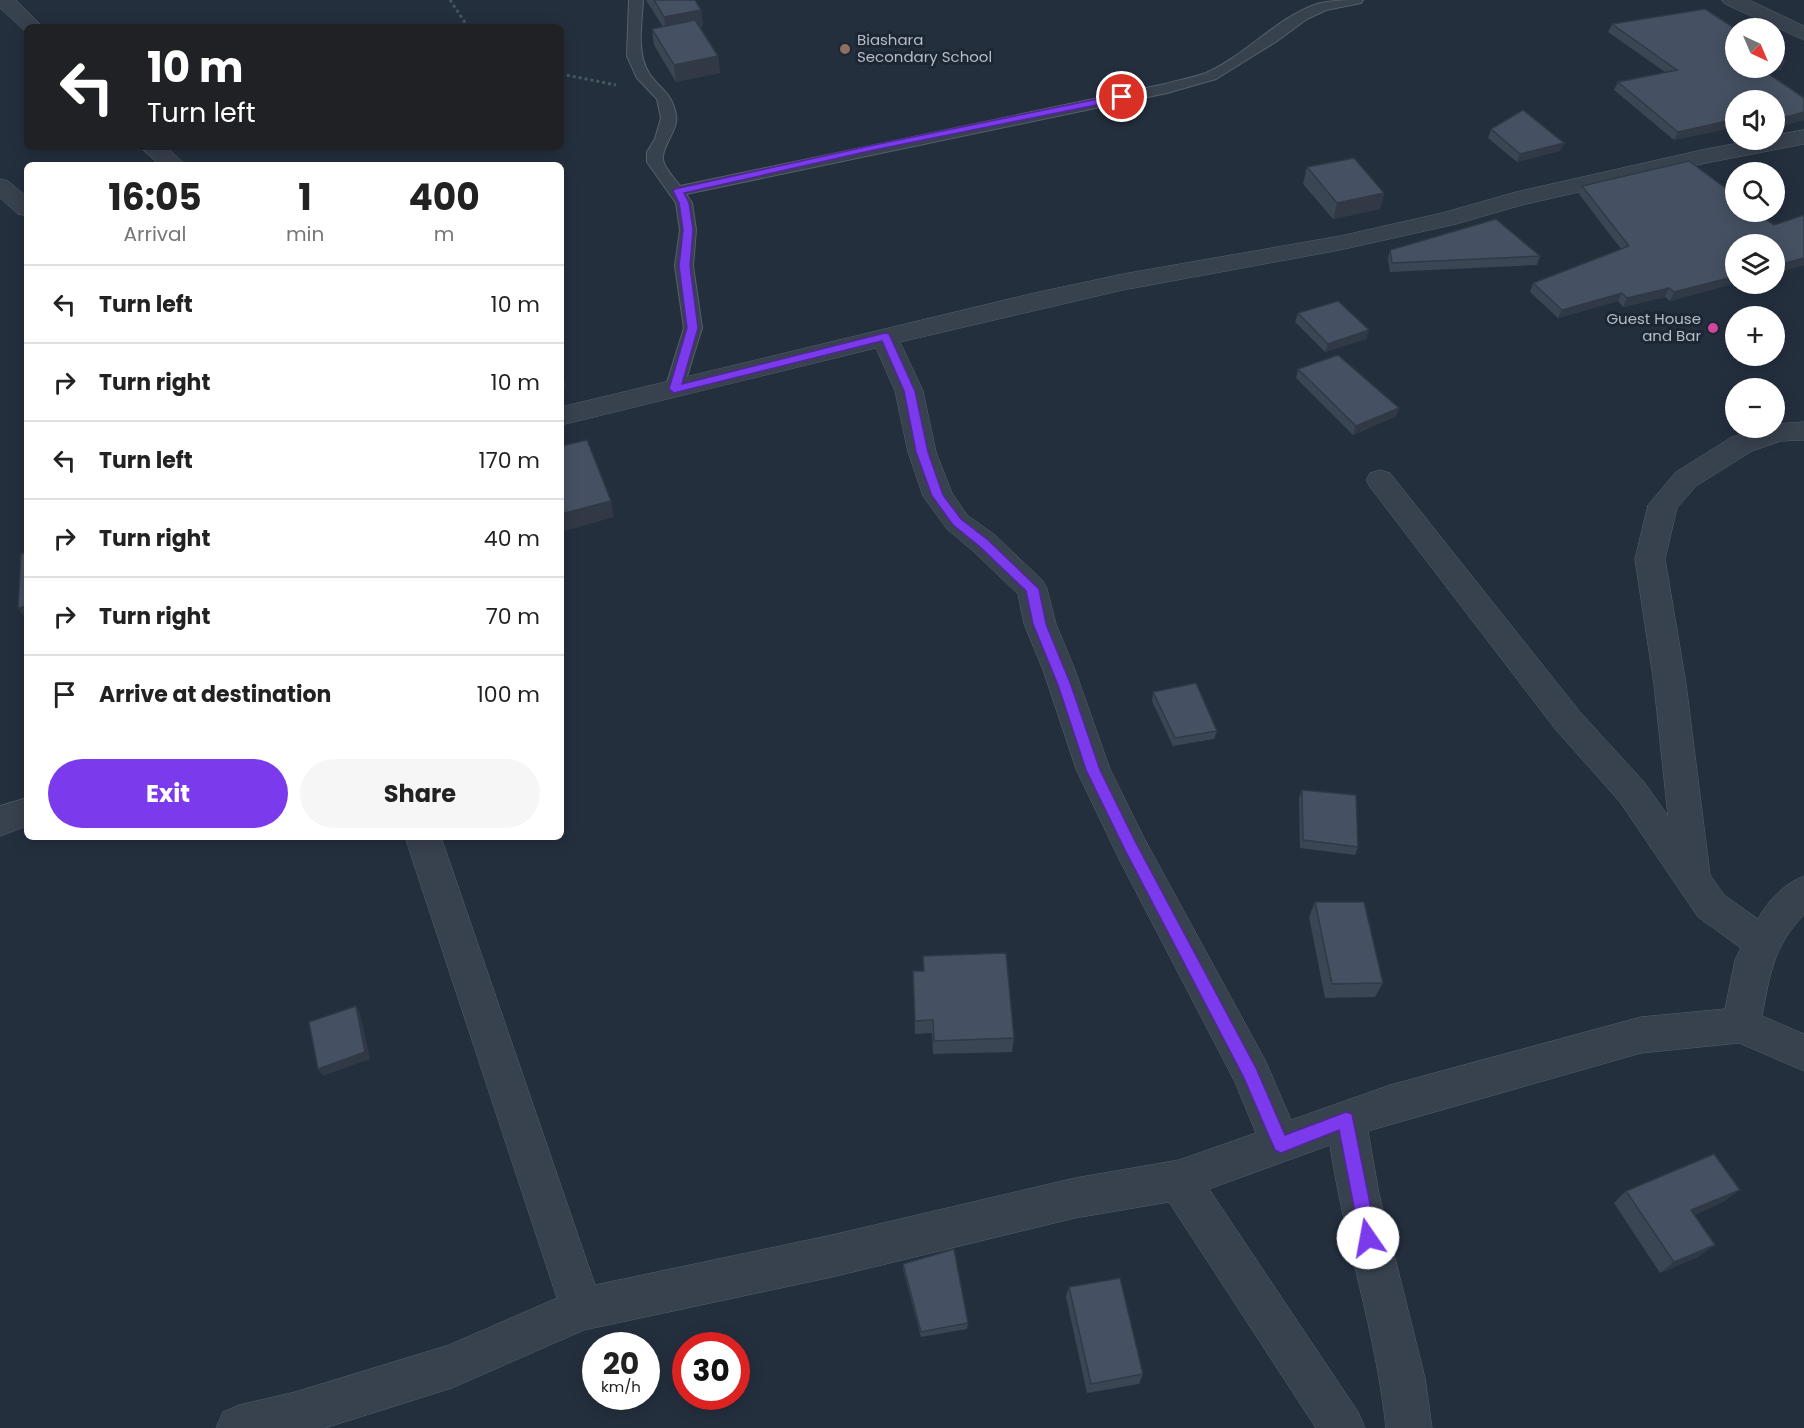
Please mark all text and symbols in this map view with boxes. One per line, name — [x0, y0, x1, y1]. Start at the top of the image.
north arrow — [1725, 18, 1785, 78]
map controls — [1725, 18, 1785, 438]
place label: Biashara Secondary School — [857, 29, 992, 67]
text: 10 m — [147, 38, 244, 97]
marker: Biashara Secondary School — [838, 42, 852, 56]
icon: left — [48, 48, 126, 126]
pin — [1096, 71, 1147, 122]
icon: arrive — [1105, 80, 1138, 113]
button: sound — [1725, 90, 1785, 150]
text: Turn left — [147, 94, 256, 131]
button: search — [1725, 162, 1785, 222]
text: 16:05 — [108, 172, 202, 223]
text: 1 — [298, 172, 312, 223]
text: 400 — [408, 172, 480, 223]
text: Arrival — [123, 220, 186, 248]
text: min — [286, 220, 324, 248]
text: m — [434, 220, 454, 248]
button: layers — [1725, 234, 1785, 294]
icon: left — [48, 288, 81, 321]
text: Turn left — [99, 289, 193, 320]
text: 10 m — [491, 289, 540, 320]
button: + — [1725, 306, 1785, 366]
place label: Guest House and Bar — [1606, 308, 1701, 346]
marker: Guest House and Bar — [1706, 321, 1720, 335]
icon: right — [48, 366, 81, 399]
text: Turn right — [99, 367, 210, 398]
text: 10 m — [491, 367, 540, 398]
button: − — [1725, 378, 1785, 438]
icon: left — [48, 444, 81, 477]
text: Turn left — [99, 445, 193, 476]
text: 170 m — [479, 445, 540, 476]
icon: right — [48, 522, 81, 555]
text: Turn right — [99, 523, 210, 554]
text: 40 m — [484, 523, 540, 554]
icon: right — [48, 600, 81, 633]
text: Turn right — [99, 601, 210, 632]
text: 70 m — [486, 601, 540, 632]
icon: arrive — [48, 678, 81, 711]
text: Arrive at destination — [99, 679, 331, 710]
text: 100 m — [477, 679, 540, 710]
button: Exit — [48, 759, 288, 828]
button: Share — [300, 759, 540, 828]
position arrow — [1336, 1206, 1400, 1270]
speed limit sign: 30 — [672, 1332, 750, 1410]
text: 20 — [603, 1342, 639, 1385]
text: km/h — [601, 1376, 641, 1397]

